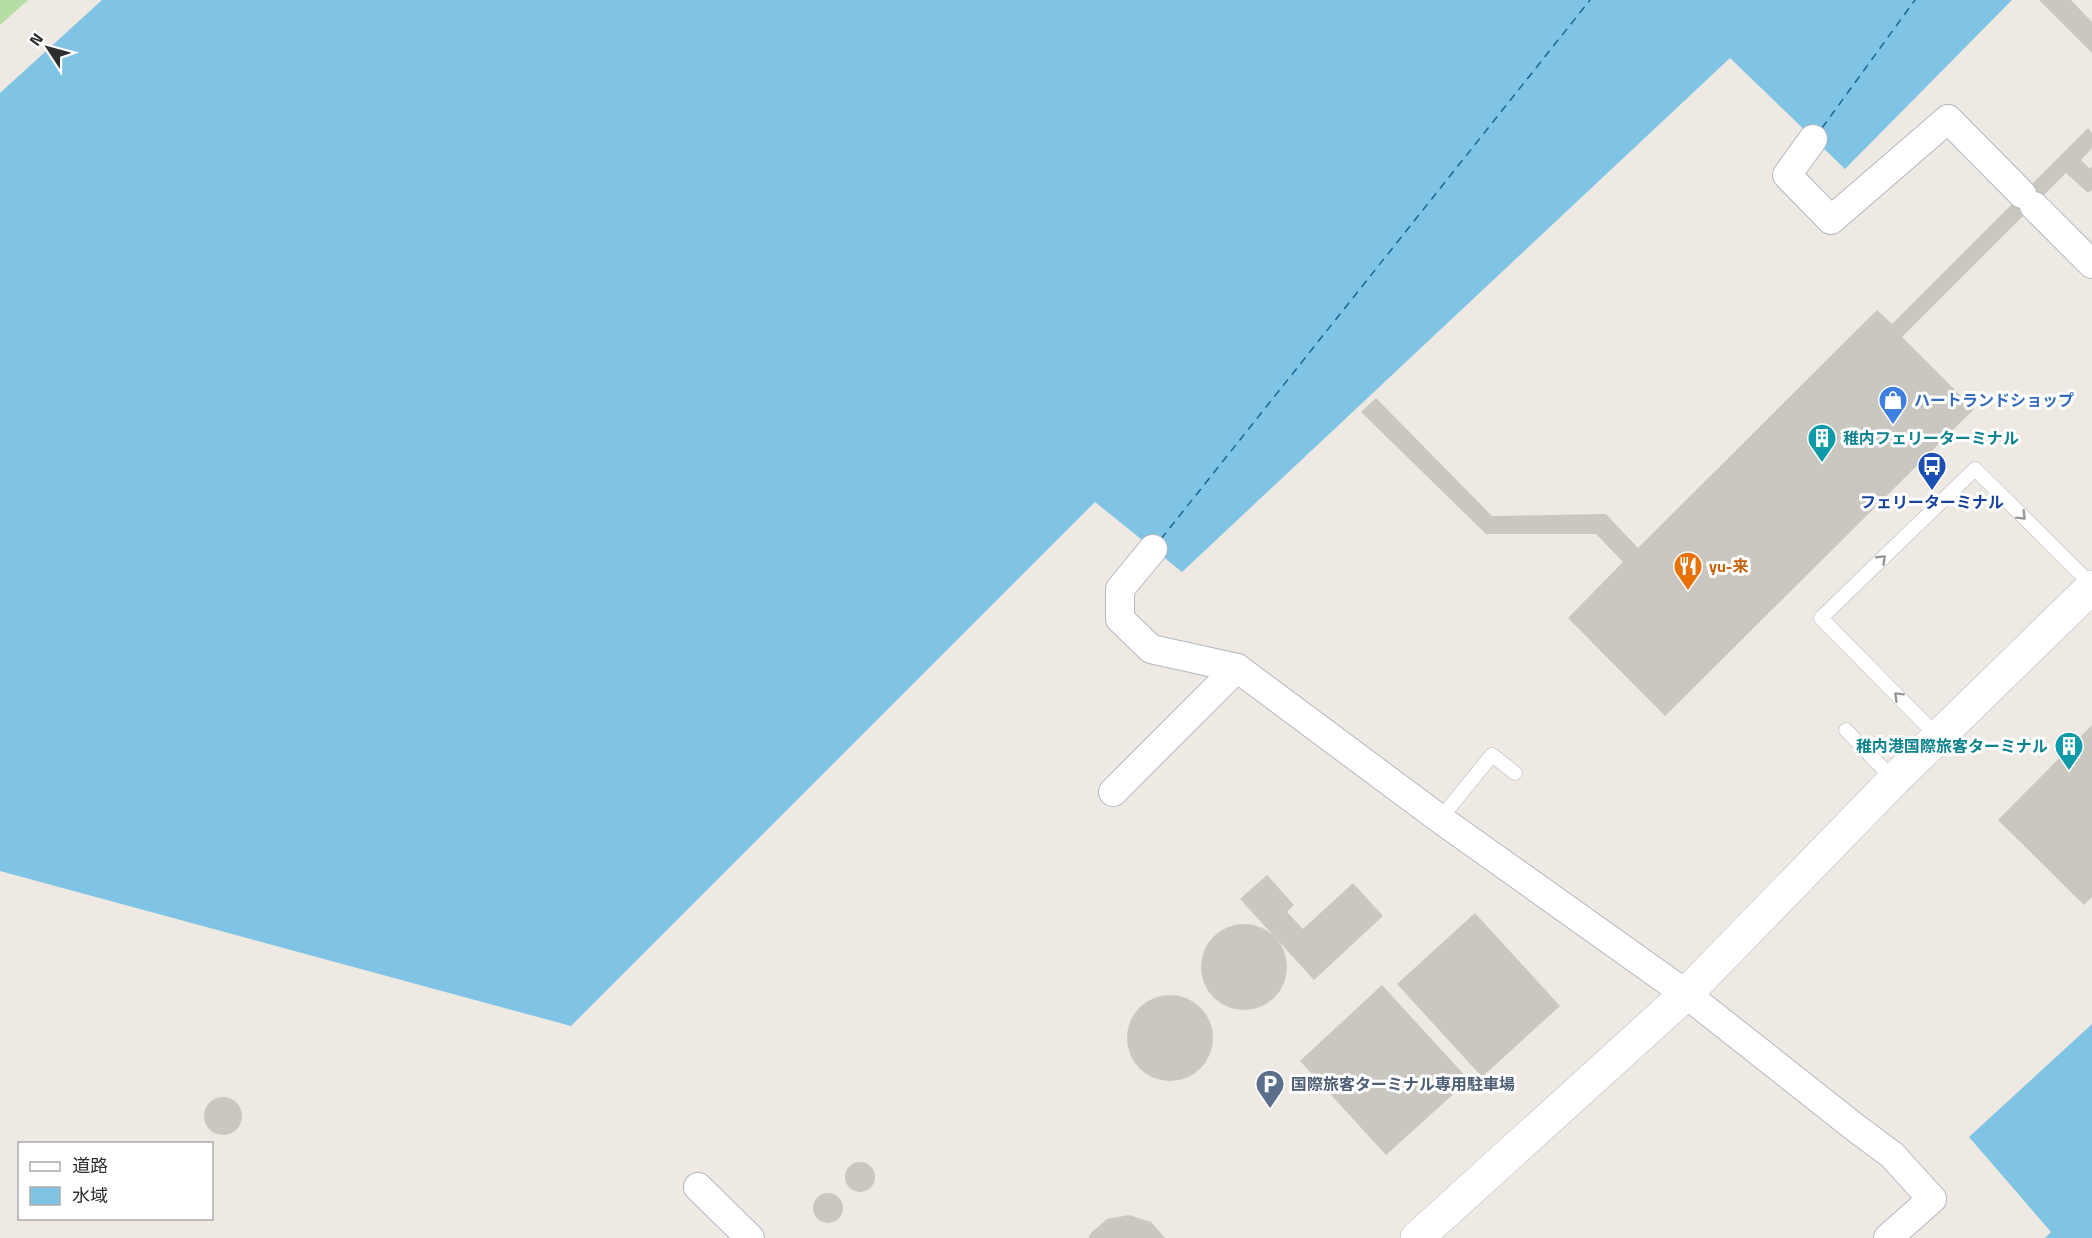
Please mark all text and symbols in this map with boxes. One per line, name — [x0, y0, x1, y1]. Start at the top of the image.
north arrow — [18, 18, 78, 78]
text: N — [23, 28, 49, 51]
shop icon: ハートランドショップ — [1877, 384, 1909, 426]
place label: ハートランドショップ — [1914, 388, 2074, 412]
building icon: 稚内フェリーターミナル — [1806, 422, 1838, 464]
place label: 稚内フェリーターミナル — [1843, 426, 2019, 450]
bus stop icon: フェリーターミナル — [1916, 450, 1948, 492]
place label: フェリーターミナル — [1860, 490, 2004, 514]
one-way arrow — [2015, 509, 2025, 520]
restaurant icon: yu-来 — [1672, 550, 1704, 592]
place label: yu-来 — [1709, 554, 1748, 578]
one-way arrow — [1876, 555, 1886, 566]
one-way arrow — [1894, 693, 1905, 703]
building icon: 稚内港国際旅客ターミナル — [2053, 730, 2085, 772]
place label: 稚内港国際旅客ターミナル — [1856, 734, 2048, 758]
parking icon: 国際旅客ターミナル専用駐車場 — [1254, 1068, 1286, 1110]
place label: 国際旅客ターミナル専用駐車場 — [1291, 1072, 1515, 1096]
legend — [18, 1142, 213, 1220]
text: 道路 — [72, 1152, 108, 1179]
text: 水域 — [72, 1182, 108, 1209]

